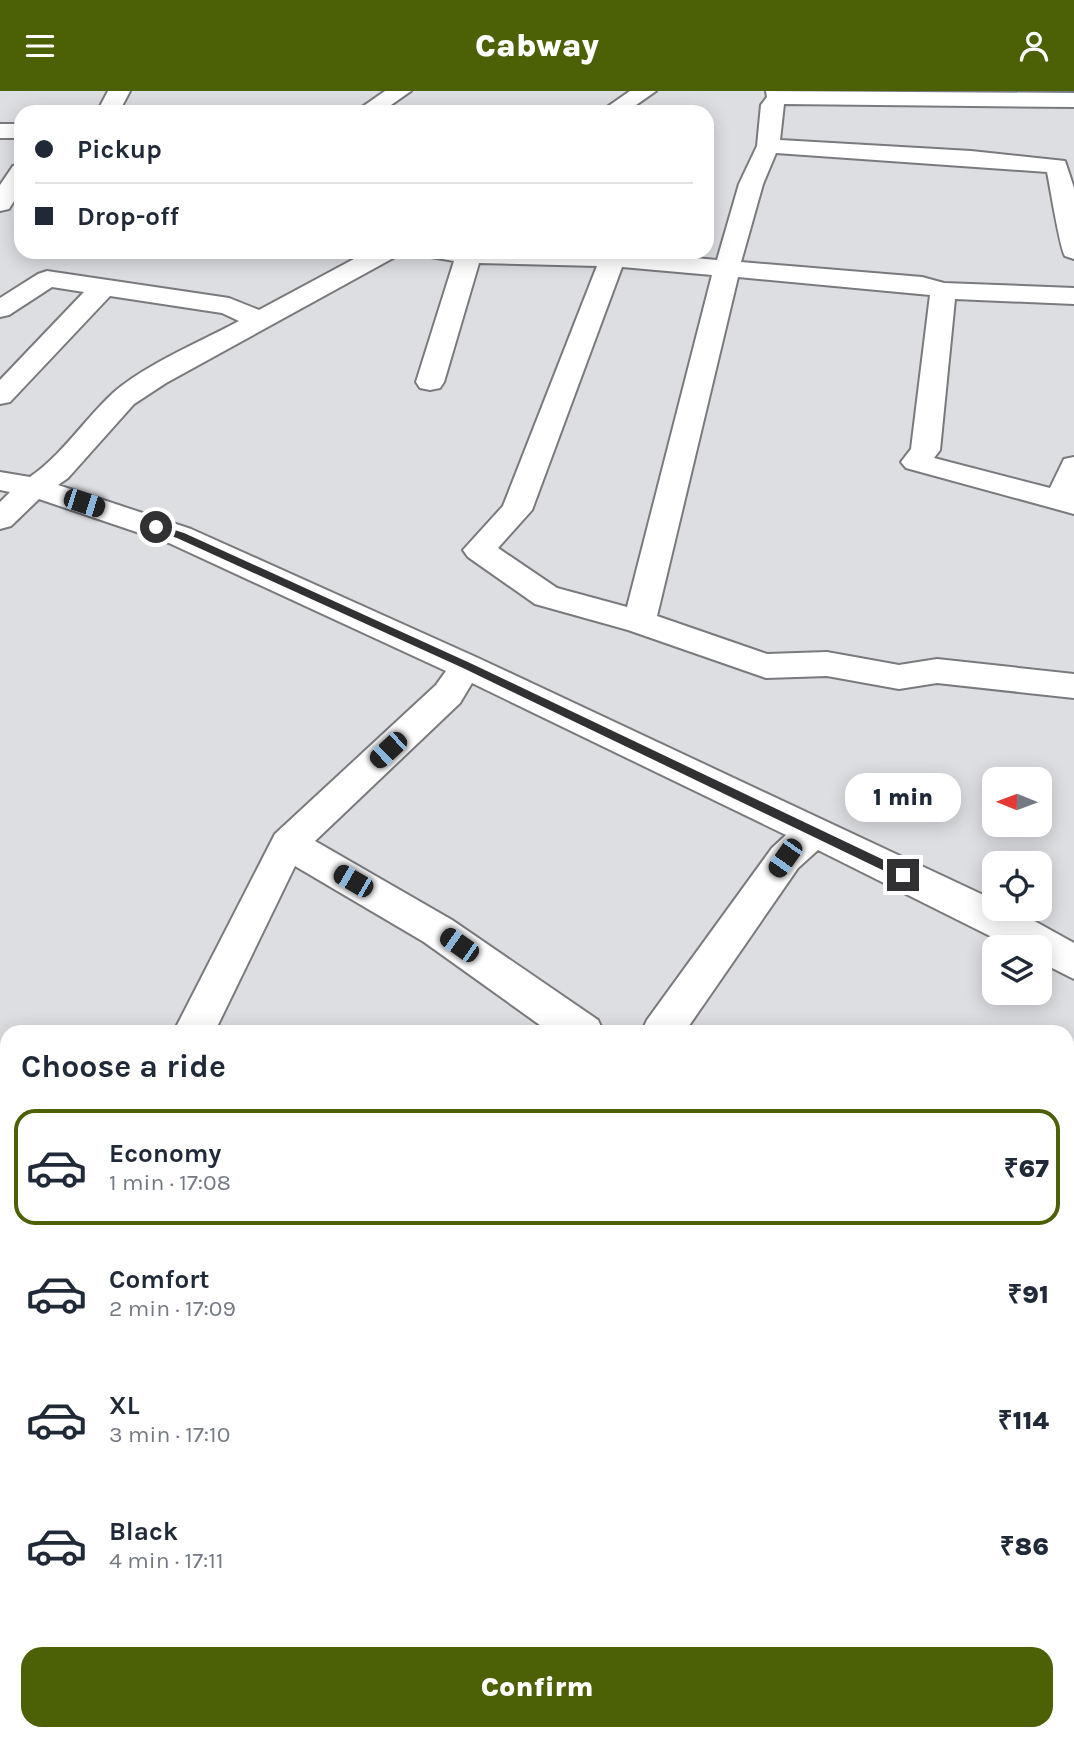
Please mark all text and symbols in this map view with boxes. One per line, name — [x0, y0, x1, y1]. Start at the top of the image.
icon: menu — [21, 27, 59, 65]
text: Cabway — [475, 27, 599, 64]
icon: person — [1015, 27, 1053, 65]
text: Pickup — [77, 134, 162, 165]
text: Drop-off — [77, 201, 179, 232]
car — [61, 487, 108, 519]
route start — [140, 511, 172, 543]
car — [366, 728, 411, 772]
north arrow — [982, 767, 1052, 837]
map controls — [982, 767, 1052, 1005]
callout: 1 min — [845, 773, 961, 823]
text: 1 min — [873, 784, 933, 811]
car — [765, 835, 806, 881]
button: locate — [982, 851, 1052, 921]
route end — [887, 859, 919, 891]
car — [330, 861, 377, 901]
car — [436, 924, 483, 966]
button: layers — [982, 935, 1052, 1005]
text: Choose a ride — [21, 1048, 226, 1085]
icon: car — [25, 1136, 88, 1199]
text: Economy — [109, 1138, 221, 1169]
text: ₹67 — [1004, 1153, 1049, 1184]
text: 1 min · 17:08 — [109, 1169, 231, 1196]
icon: car — [25, 1262, 88, 1325]
text: Comfort — [109, 1264, 210, 1295]
text: ₹91 — [1007, 1279, 1049, 1310]
text: 2 min · 17:09 — [109, 1295, 236, 1322]
icon: car — [25, 1388, 88, 1451]
text: XL — [109, 1390, 140, 1421]
text: ₹114 — [998, 1405, 1049, 1436]
text: 3 min · 17:10 — [109, 1421, 230, 1448]
icon: car — [25, 1514, 88, 1577]
text: Black — [109, 1516, 178, 1547]
text: ₹86 — [1000, 1531, 1049, 1562]
text: 4 min · 17:11 — [109, 1547, 224, 1574]
button: Confirm — [21, 1647, 1053, 1727]

